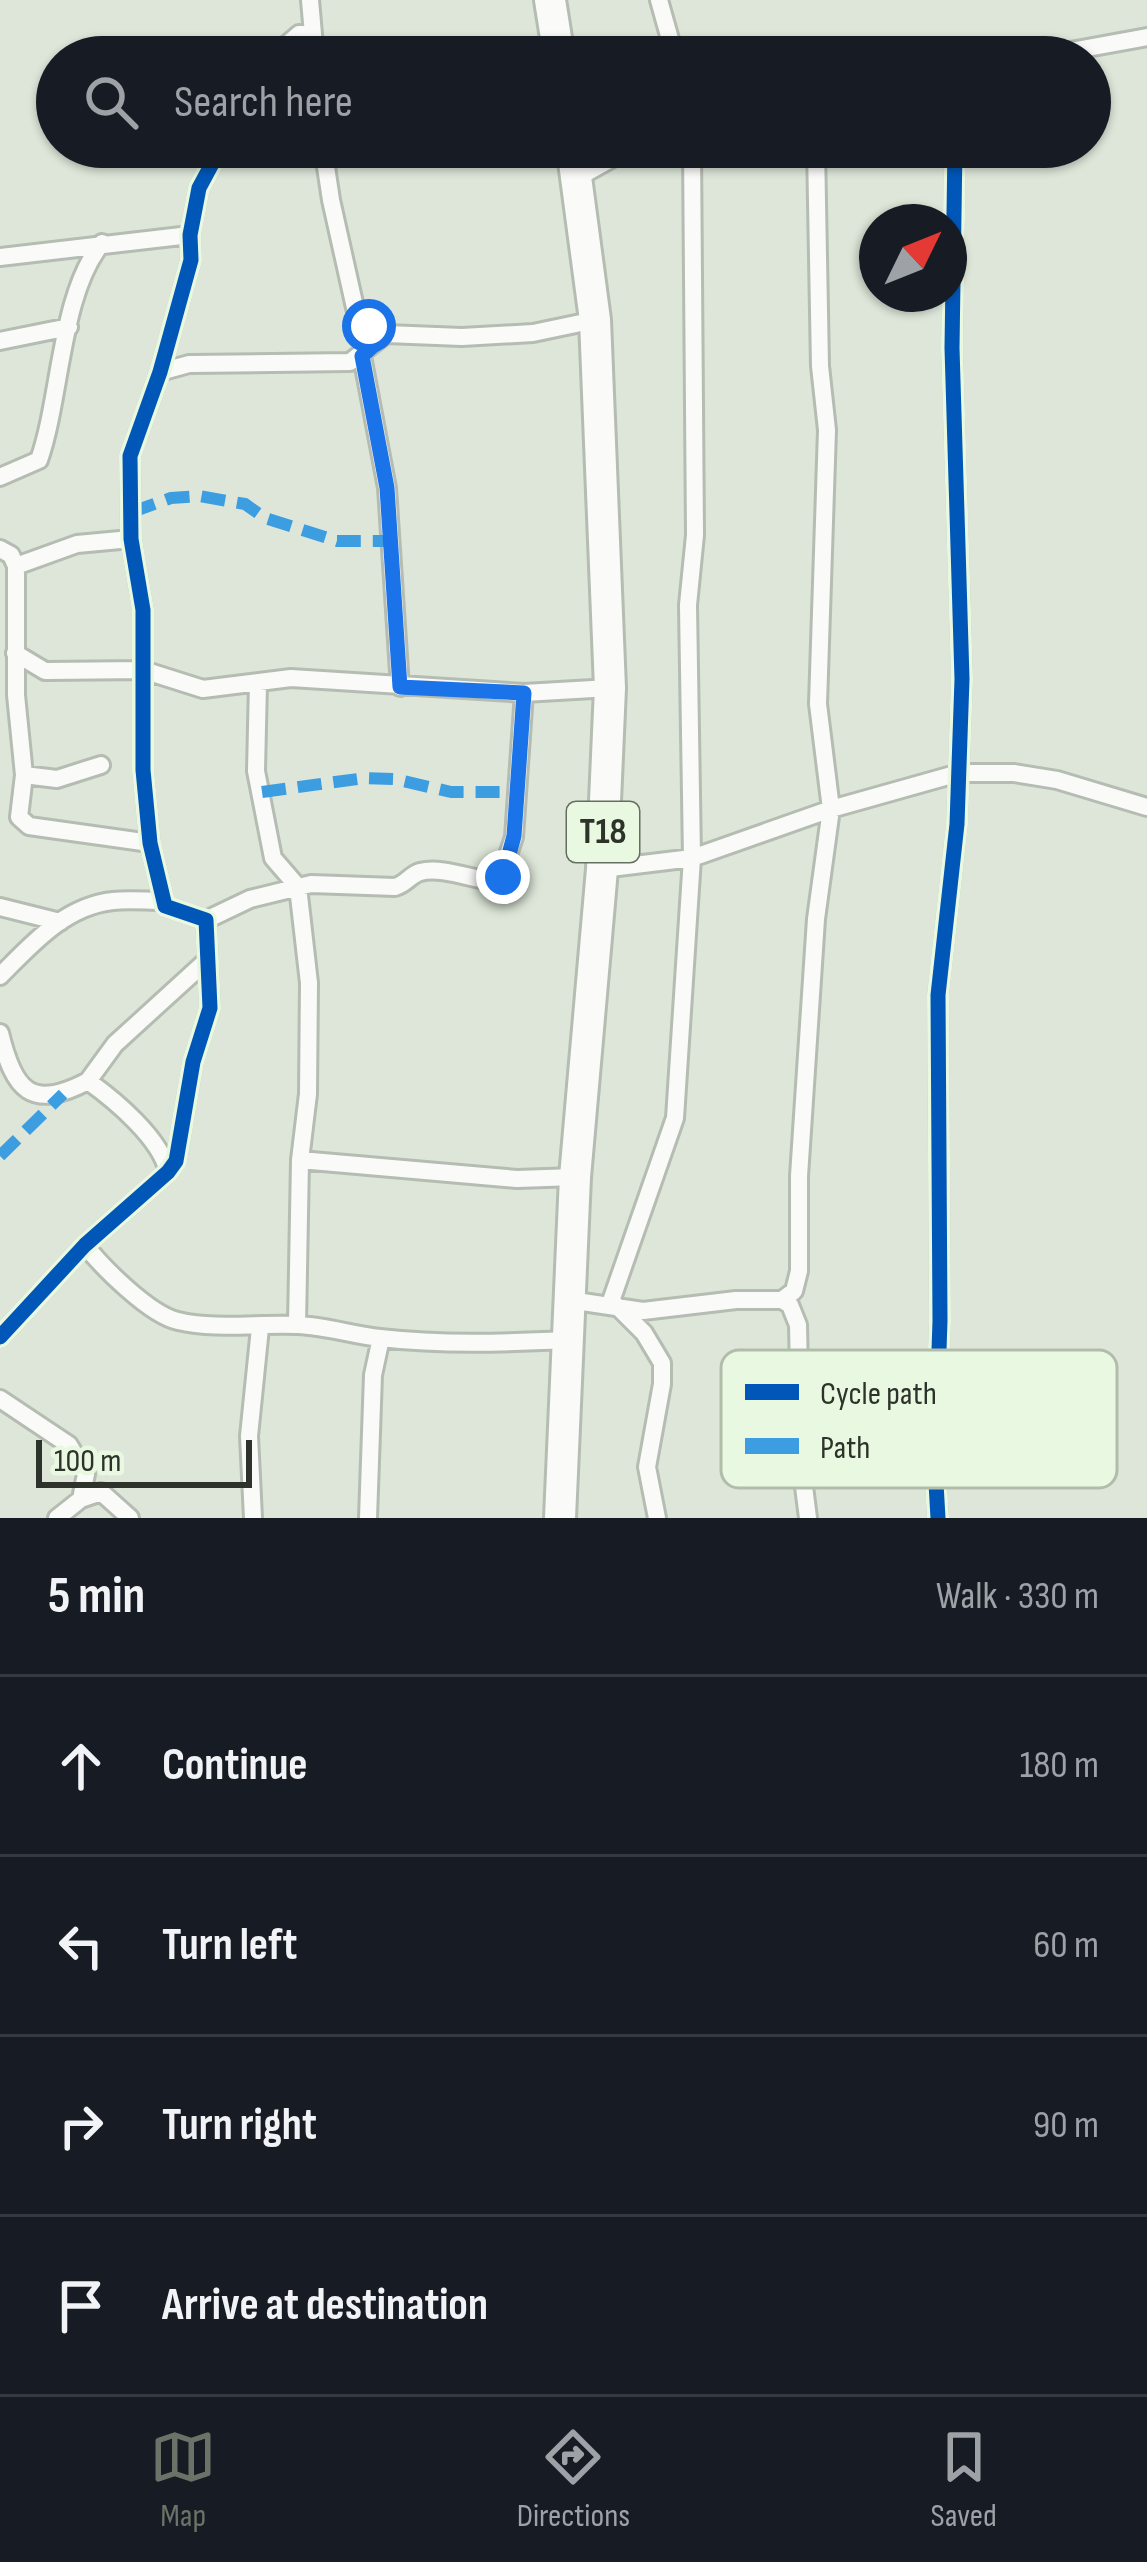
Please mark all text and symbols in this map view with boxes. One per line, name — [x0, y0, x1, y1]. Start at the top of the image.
search box — [36, 36, 1111, 168]
icon: search — [78, 69, 144, 135]
text: Search here — [174, 75, 353, 130]
north arrow — [859, 204, 967, 312]
route start — [342, 299, 396, 353]
road number: T18 — [567, 802, 639, 862]
route end — [476, 850, 530, 904]
legend — [721, 1350, 1117, 1488]
text: Cycle path — [820, 1374, 937, 1414]
text: Path — [820, 1428, 870, 1468]
scale bar — [36, 1434, 252, 1487]
text: 100 m — [54, 1441, 121, 1481]
text: 5 min — [48, 1566, 145, 1627]
text: Walk · 330 m — [936, 1573, 1099, 1620]
icon: ahead — [48, 1733, 114, 1799]
text: Continue — [162, 1738, 308, 1793]
text: 180 m — [1020, 1742, 1099, 1789]
icon: left — [48, 1913, 114, 1979]
text: Turn left — [162, 1918, 297, 1973]
text: 60 m — [1033, 1922, 1099, 1969]
icon: right — [48, 2093, 114, 2159]
text: Turn right — [162, 2098, 317, 2153]
text: 90 m — [1033, 2102, 1099, 2149]
icon: arrive — [48, 2273, 114, 2339]
text: Arrive at destination — [162, 2278, 488, 2333]
tab: Map — [150, 2424, 216, 2536]
tab: Directions — [517, 2424, 630, 2536]
tab: Saved — [931, 2424, 997, 2536]

